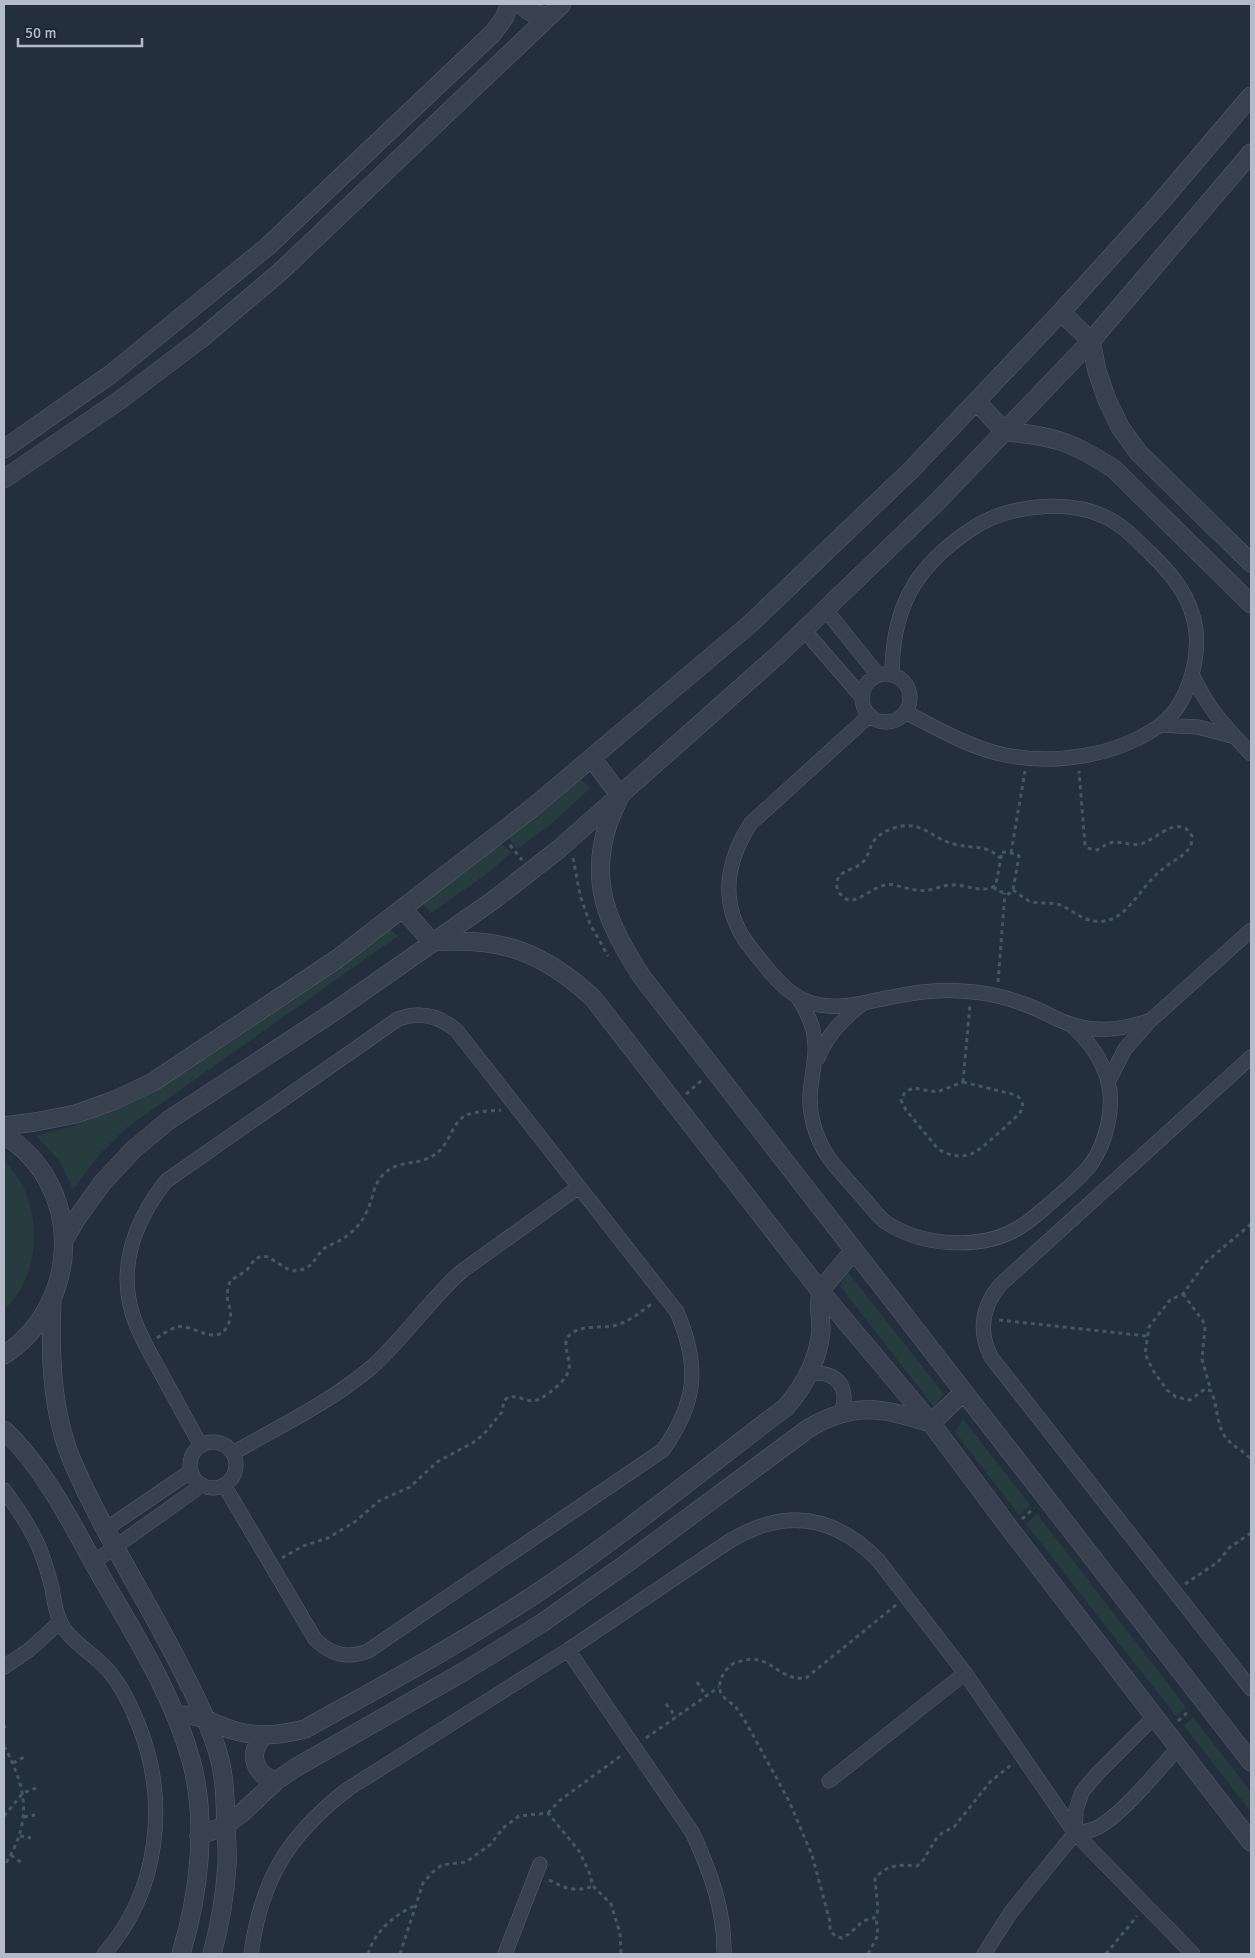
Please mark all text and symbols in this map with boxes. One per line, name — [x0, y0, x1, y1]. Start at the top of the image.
scale bar — [18, 15, 141, 47]
text: 50 m — [25, 24, 56, 42]

